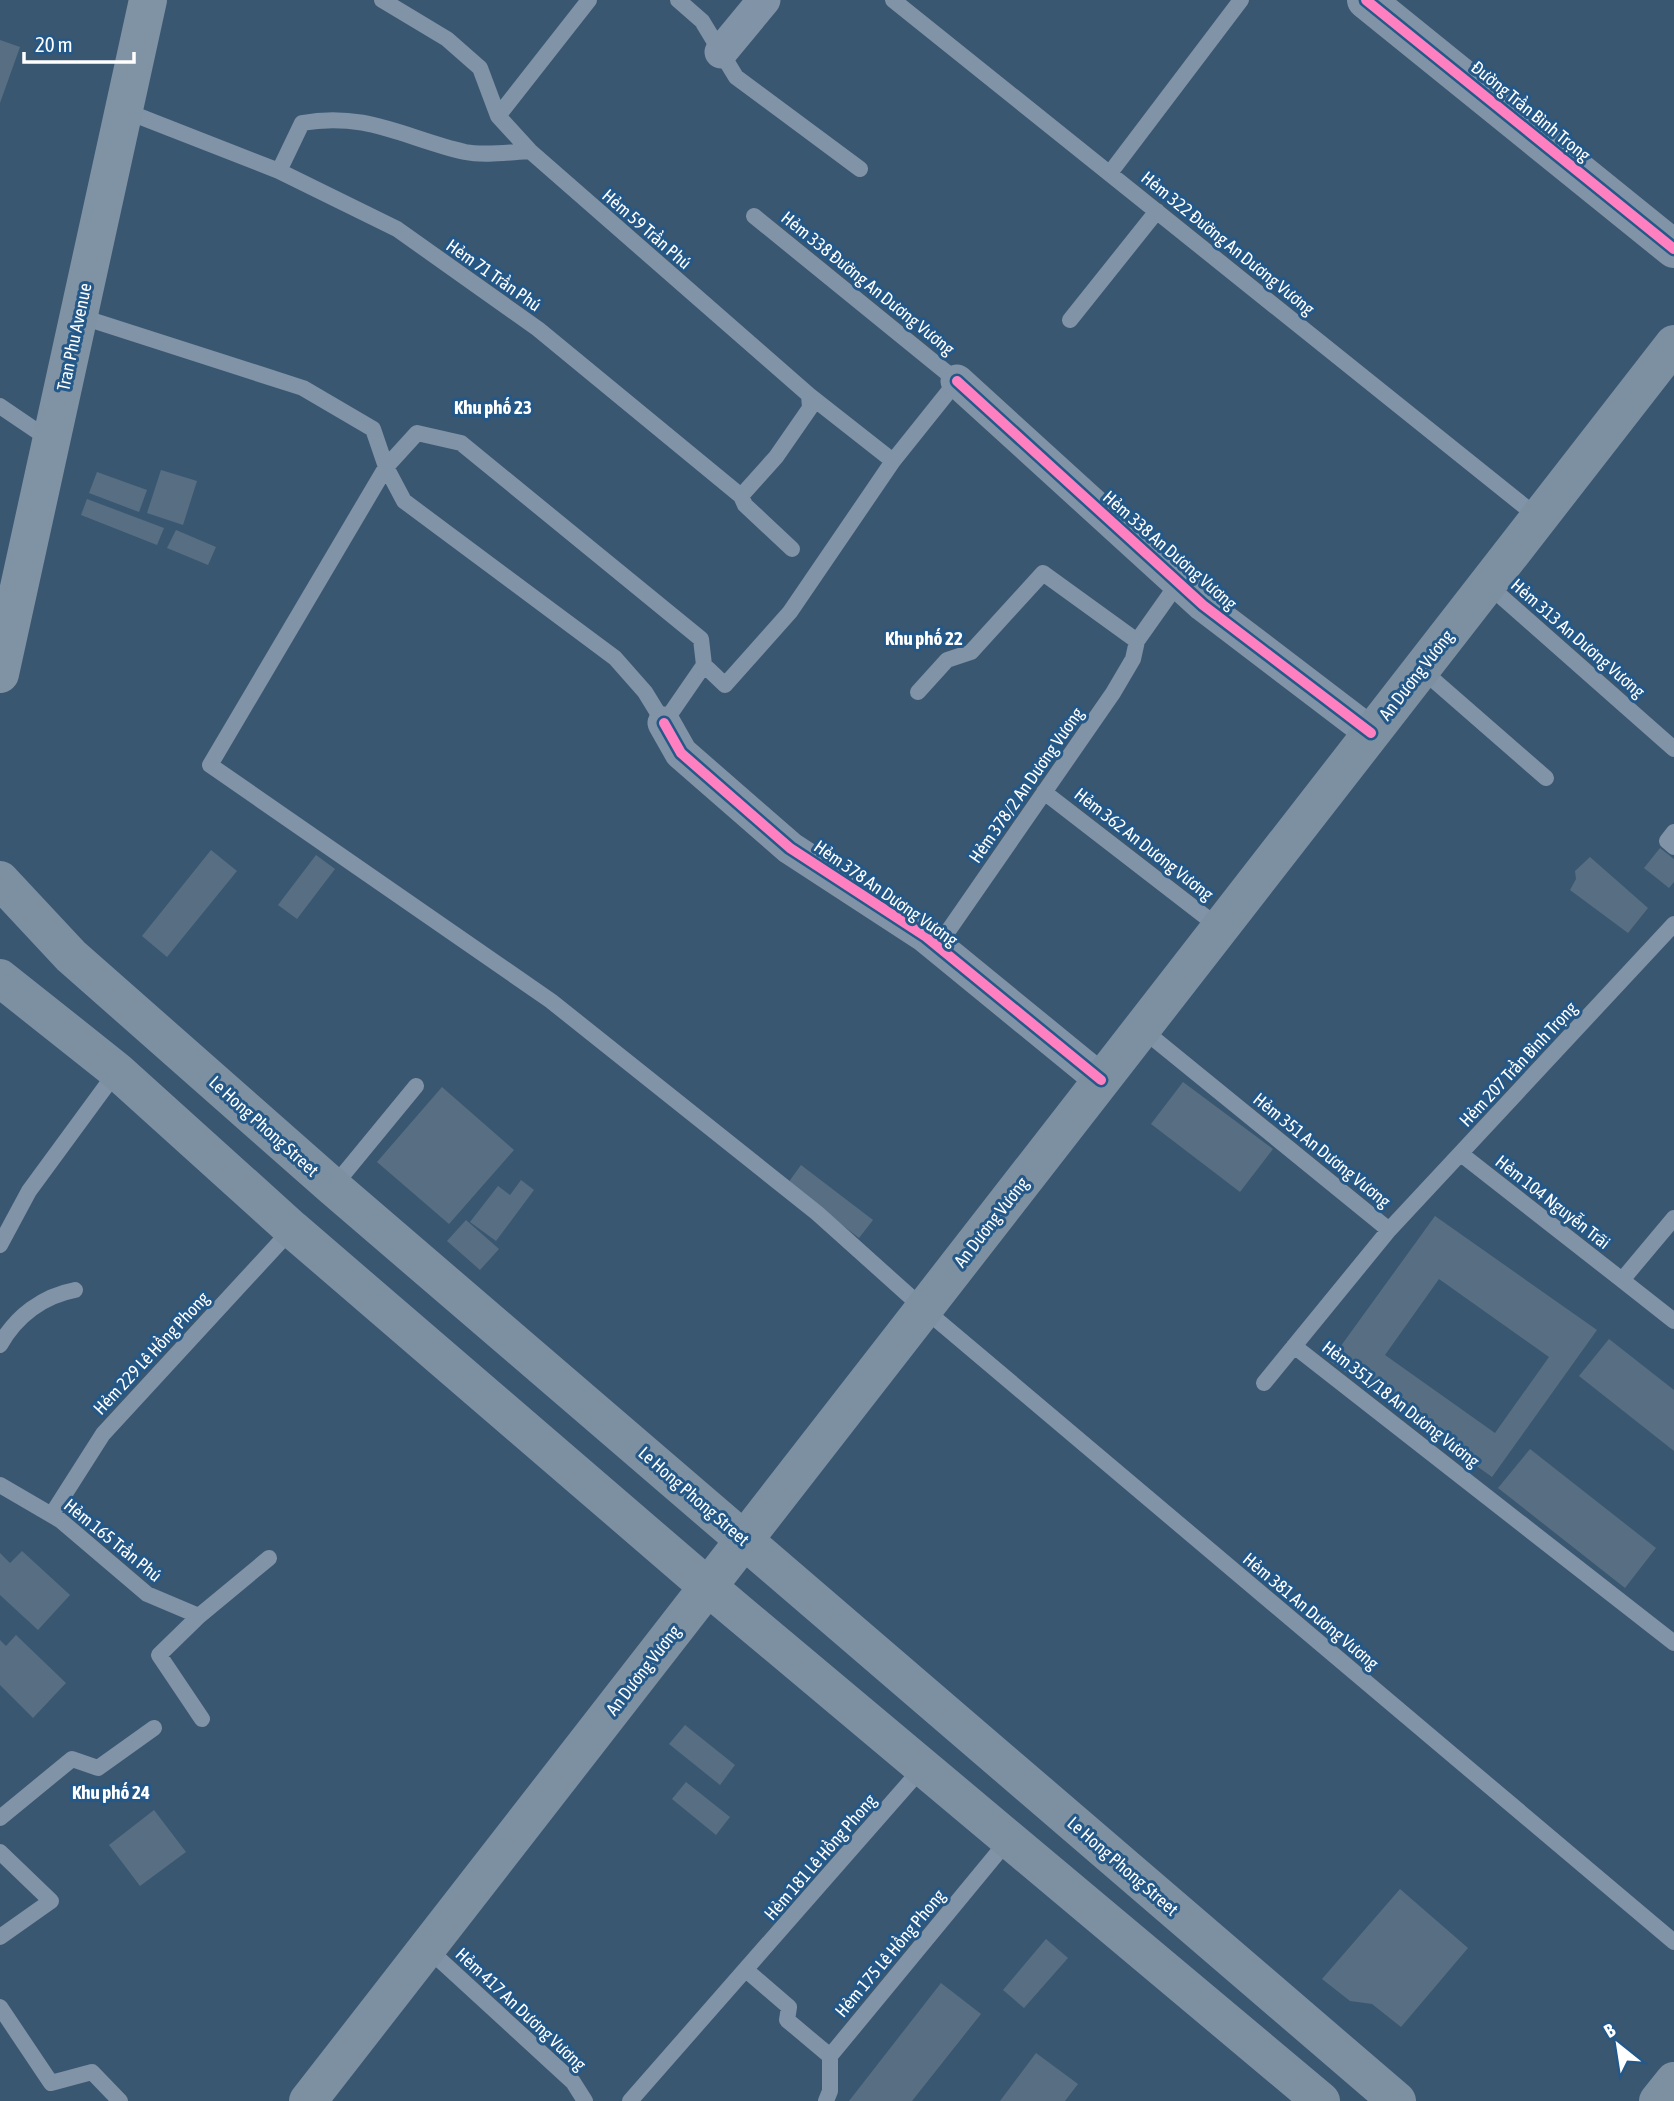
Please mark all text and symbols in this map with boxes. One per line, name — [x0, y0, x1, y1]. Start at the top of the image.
scale bar — [24, 21, 135, 65]
text: 20 m — [35, 32, 73, 56]
street label: Đường Trần Bình Trọng — [1467, 56, 1596, 166]
street label: Hẻm 322 Đường An Dương Vương — [1137, 167, 1319, 319]
street label: Hẻm 59 Trần Phú — [598, 184, 696, 273]
street label: Hẻm 338 Đường An Dương Vương — [777, 207, 959, 359]
street label: Hẻm 71 Trần Phú — [443, 234, 546, 315]
street label: Tran Phu Avenue — [52, 281, 96, 393]
district label: Khu phố 23 — [454, 396, 532, 418]
street label: Hẻm 338 An Dương Vương — [1099, 486, 1241, 614]
street label: Hẻm 313 An Dương Vương — [1507, 574, 1649, 702]
street label: An Dương Vương — [1374, 626, 1458, 724]
district label: Khu phố 22 — [885, 627, 963, 649]
street label: Hẻm 378/2 An Dương Vương — [964, 703, 1088, 867]
street label: Hẻm 362 An Dương Vương — [1070, 783, 1218, 905]
street label: Hẻm 378 An Dương Vương — [810, 836, 962, 951]
street label: Hẻm 207 Trần Bình Trọng — [1454, 996, 1581, 1131]
street label: Le Hong Phong Street — [205, 1071, 323, 1181]
street label: Hẻm 351 An Dương Vương — [1249, 1088, 1395, 1212]
street label: Hẻm 104 Nguyễn Trãi — [1491, 1151, 1615, 1253]
street label: An Dương Vương — [949, 1173, 1033, 1271]
street label: Hẻm 229 Lê Hồng Phong — [88, 1287, 213, 1419]
street label: Hẻm 351/18 An Dương Vương — [1318, 1336, 1484, 1472]
street label: Le Hong Phong Street — [634, 1442, 754, 1550]
street label: Hẻm 165 Trần Phú — [60, 1493, 167, 1586]
street label: Hẻm 381 An Dương Vương — [1239, 1548, 1383, 1674]
street label: An Dương Vương — [601, 1621, 685, 1719]
district label: Khu phố 24 — [72, 1781, 150, 1803]
street label: Hẻm 181 Lê Hồng Phong — [759, 1789, 881, 1924]
street label: Le Hong Phong Street — [1063, 1812, 1183, 1920]
street label: Hẻm 175 Lê Hồng Phong — [830, 1884, 950, 2021]
street label: Hẻm 417 An Dương Vương — [452, 1943, 591, 2075]
north arrow — [1583, 2010, 1653, 2080]
text: B — [1600, 2018, 1619, 2042]

